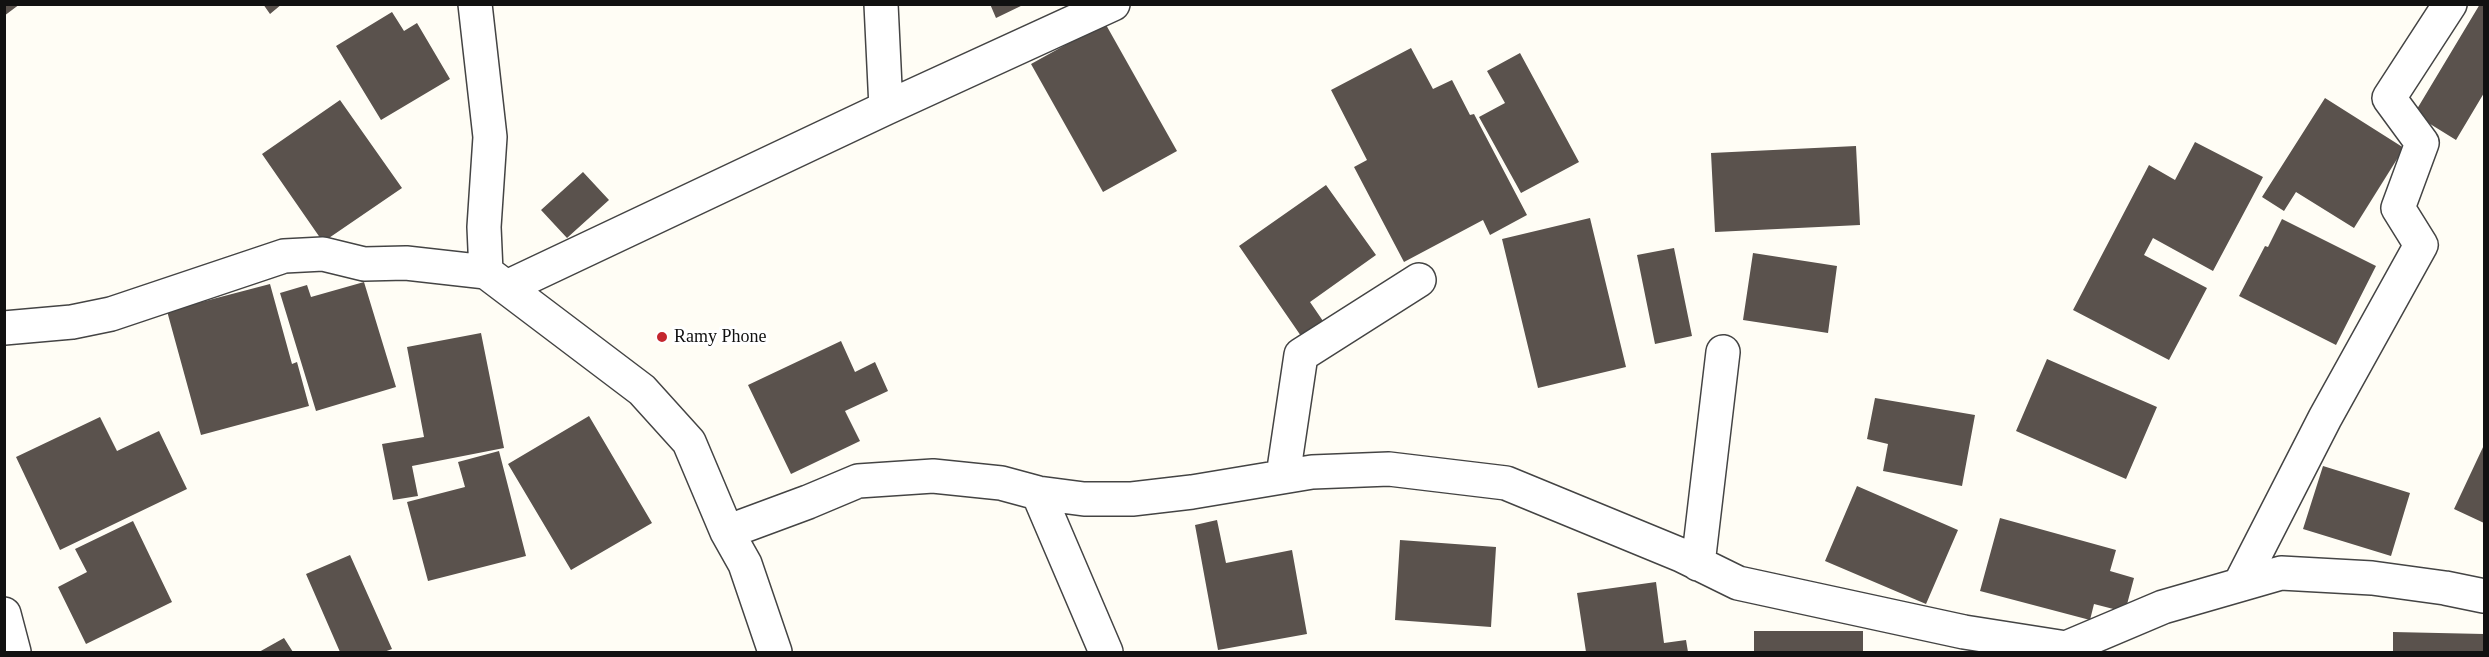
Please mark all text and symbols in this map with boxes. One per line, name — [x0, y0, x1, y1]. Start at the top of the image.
place label: Ramy Phone — [674, 326, 766, 348]
marker: Ramy Phone — [655, 330, 669, 344]

